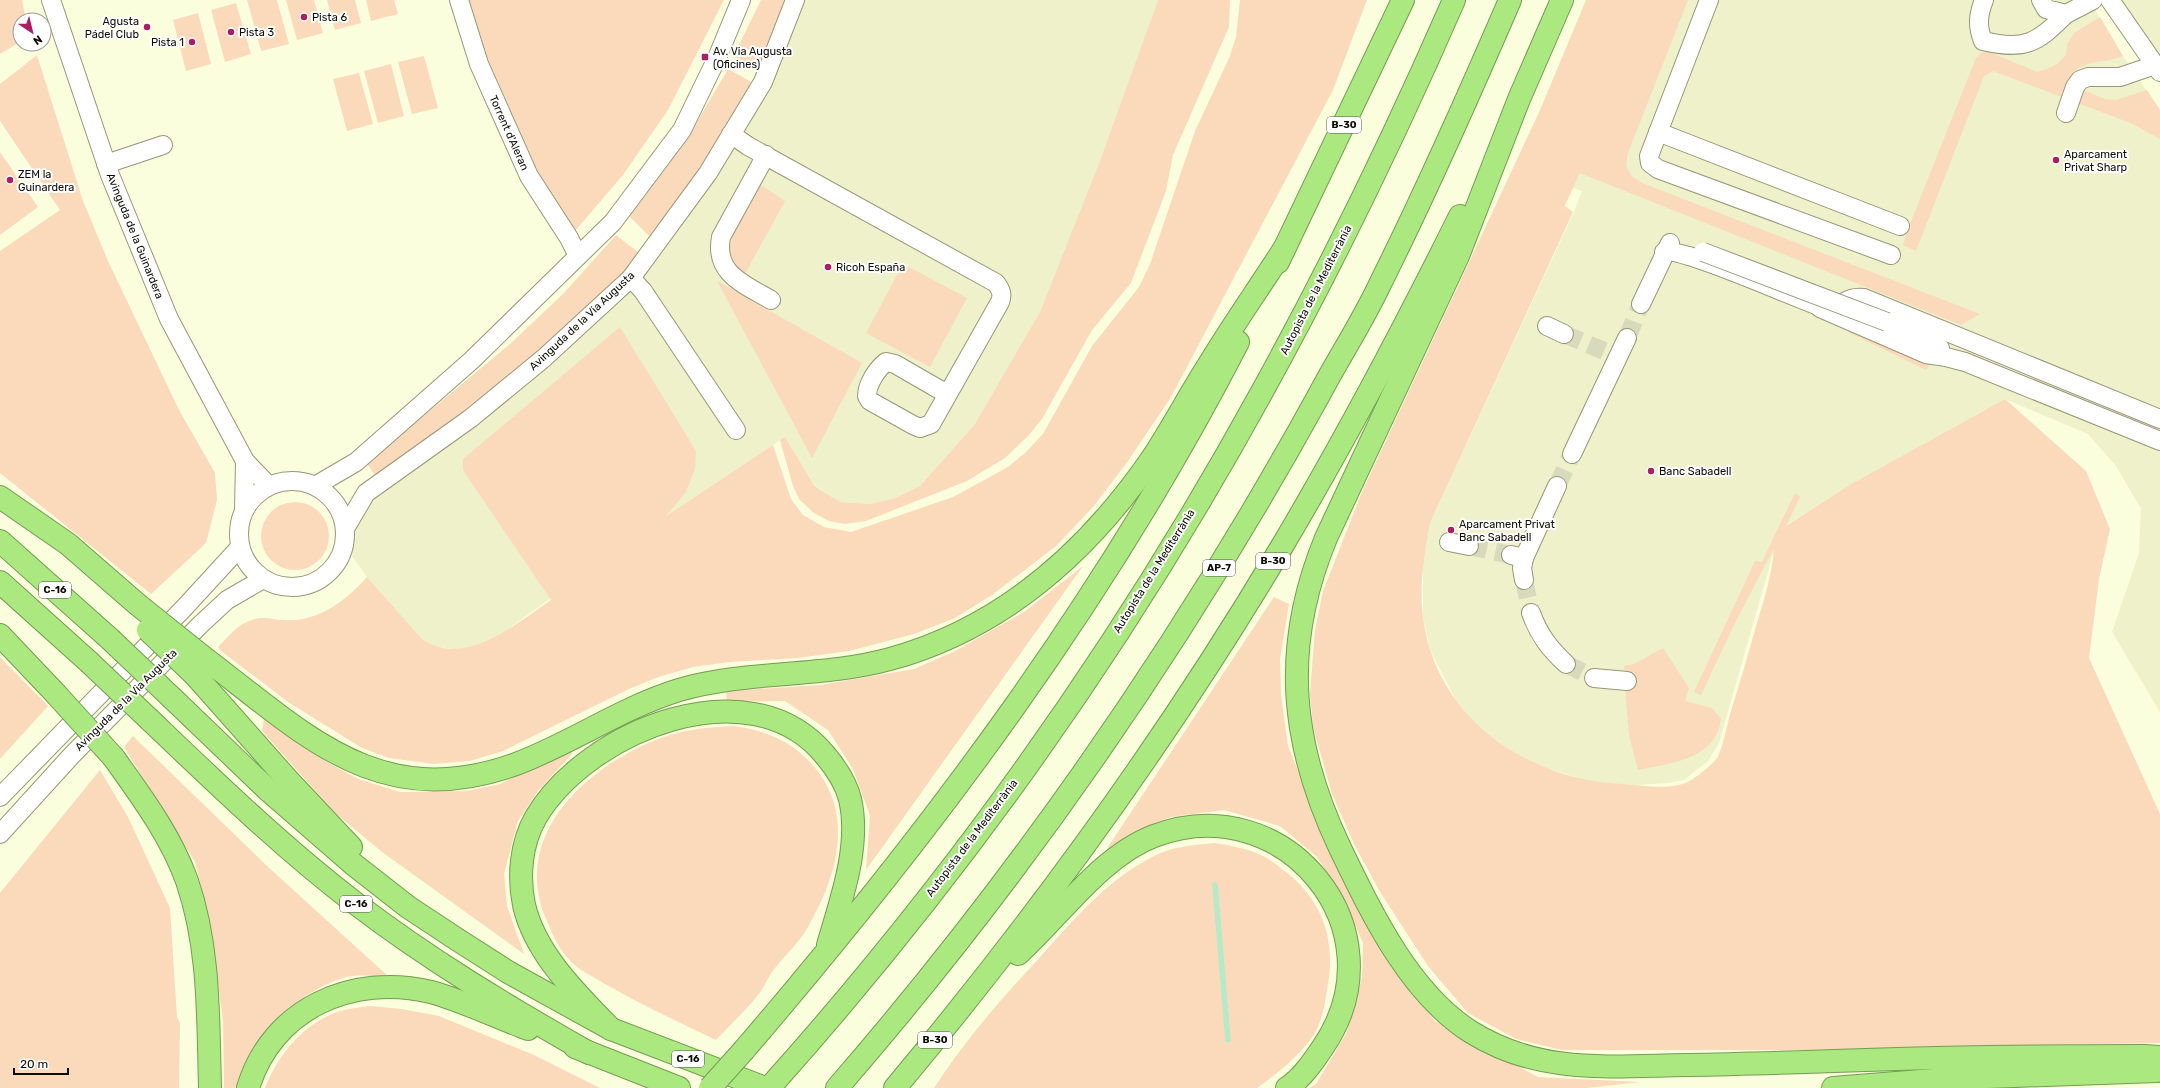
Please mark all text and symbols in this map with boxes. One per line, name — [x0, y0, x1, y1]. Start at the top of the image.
place label: Pista 6 — [312, 11, 347, 24]
north arrow — [12, 12, 52, 52]
marker: Pista 6 — [299, 12, 309, 22]
place label: Agusta Pádel Club — [85, 15, 139, 41]
marker: Agusta Pádel Club — [142, 22, 152, 32]
place label: Pista 3 — [239, 26, 274, 39]
marker: Pista 3 — [226, 27, 236, 37]
text: N — [30, 32, 44, 47]
place label: Pista 1 — [151, 36, 184, 49]
marker: Pista 1 — [187, 37, 197, 47]
place label: Av. Via Augusta (Oficines) — [713, 45, 792, 71]
marker: Av. Via Augusta (Oficines) — [700, 52, 710, 62]
street label: Torrent d'Aleran — [487, 93, 531, 173]
road number: B-30 — [1327, 117, 1361, 133]
place label: Aparcament Privat Sharp — [2064, 148, 2128, 174]
marker: Aparcament Privat Sharp — [2051, 155, 2061, 165]
place label: ZEM la Guinardera — [18, 168, 74, 194]
street label: Avinguda de la Guinardera — [104, 171, 166, 301]
marker: ZEM la Guinardera — [5, 175, 15, 185]
street label: Autopista de la Mediterrània — [1278, 223, 1354, 357]
place label: Ricoh España — [836, 261, 905, 274]
marker: Ricoh España — [823, 262, 833, 272]
street label: Avinguda de la Via Augusta — [527, 269, 637, 373]
place label: Banc Sabadell — [1659, 465, 1731, 478]
marker: Banc Sabadell — [1646, 466, 1656, 476]
street label: Autopista de la Mediterrània — [1110, 507, 1198, 635]
place label: Aparcament Privat Banc Sabadell — [1459, 518, 1556, 544]
marker: Aparcament Privat Banc Sabadell — [1446, 525, 1456, 535]
road number: B-30 — [1256, 553, 1290, 569]
road number: AP-7 — [1203, 560, 1235, 576]
road number: C-16 — [39, 582, 71, 598]
street label: Avinguda de la Via Augusta — [72, 646, 180, 754]
street label: Autopista de la Mediterrània — [924, 777, 1020, 899]
road number: C-16 — [340, 896, 372, 912]
road number: B-30 — [918, 1032, 952, 1048]
scale bar — [14, 1050, 68, 1076]
road number: C-16 — [672, 1051, 704, 1067]
text: 20 m — [20, 1057, 48, 1071]

